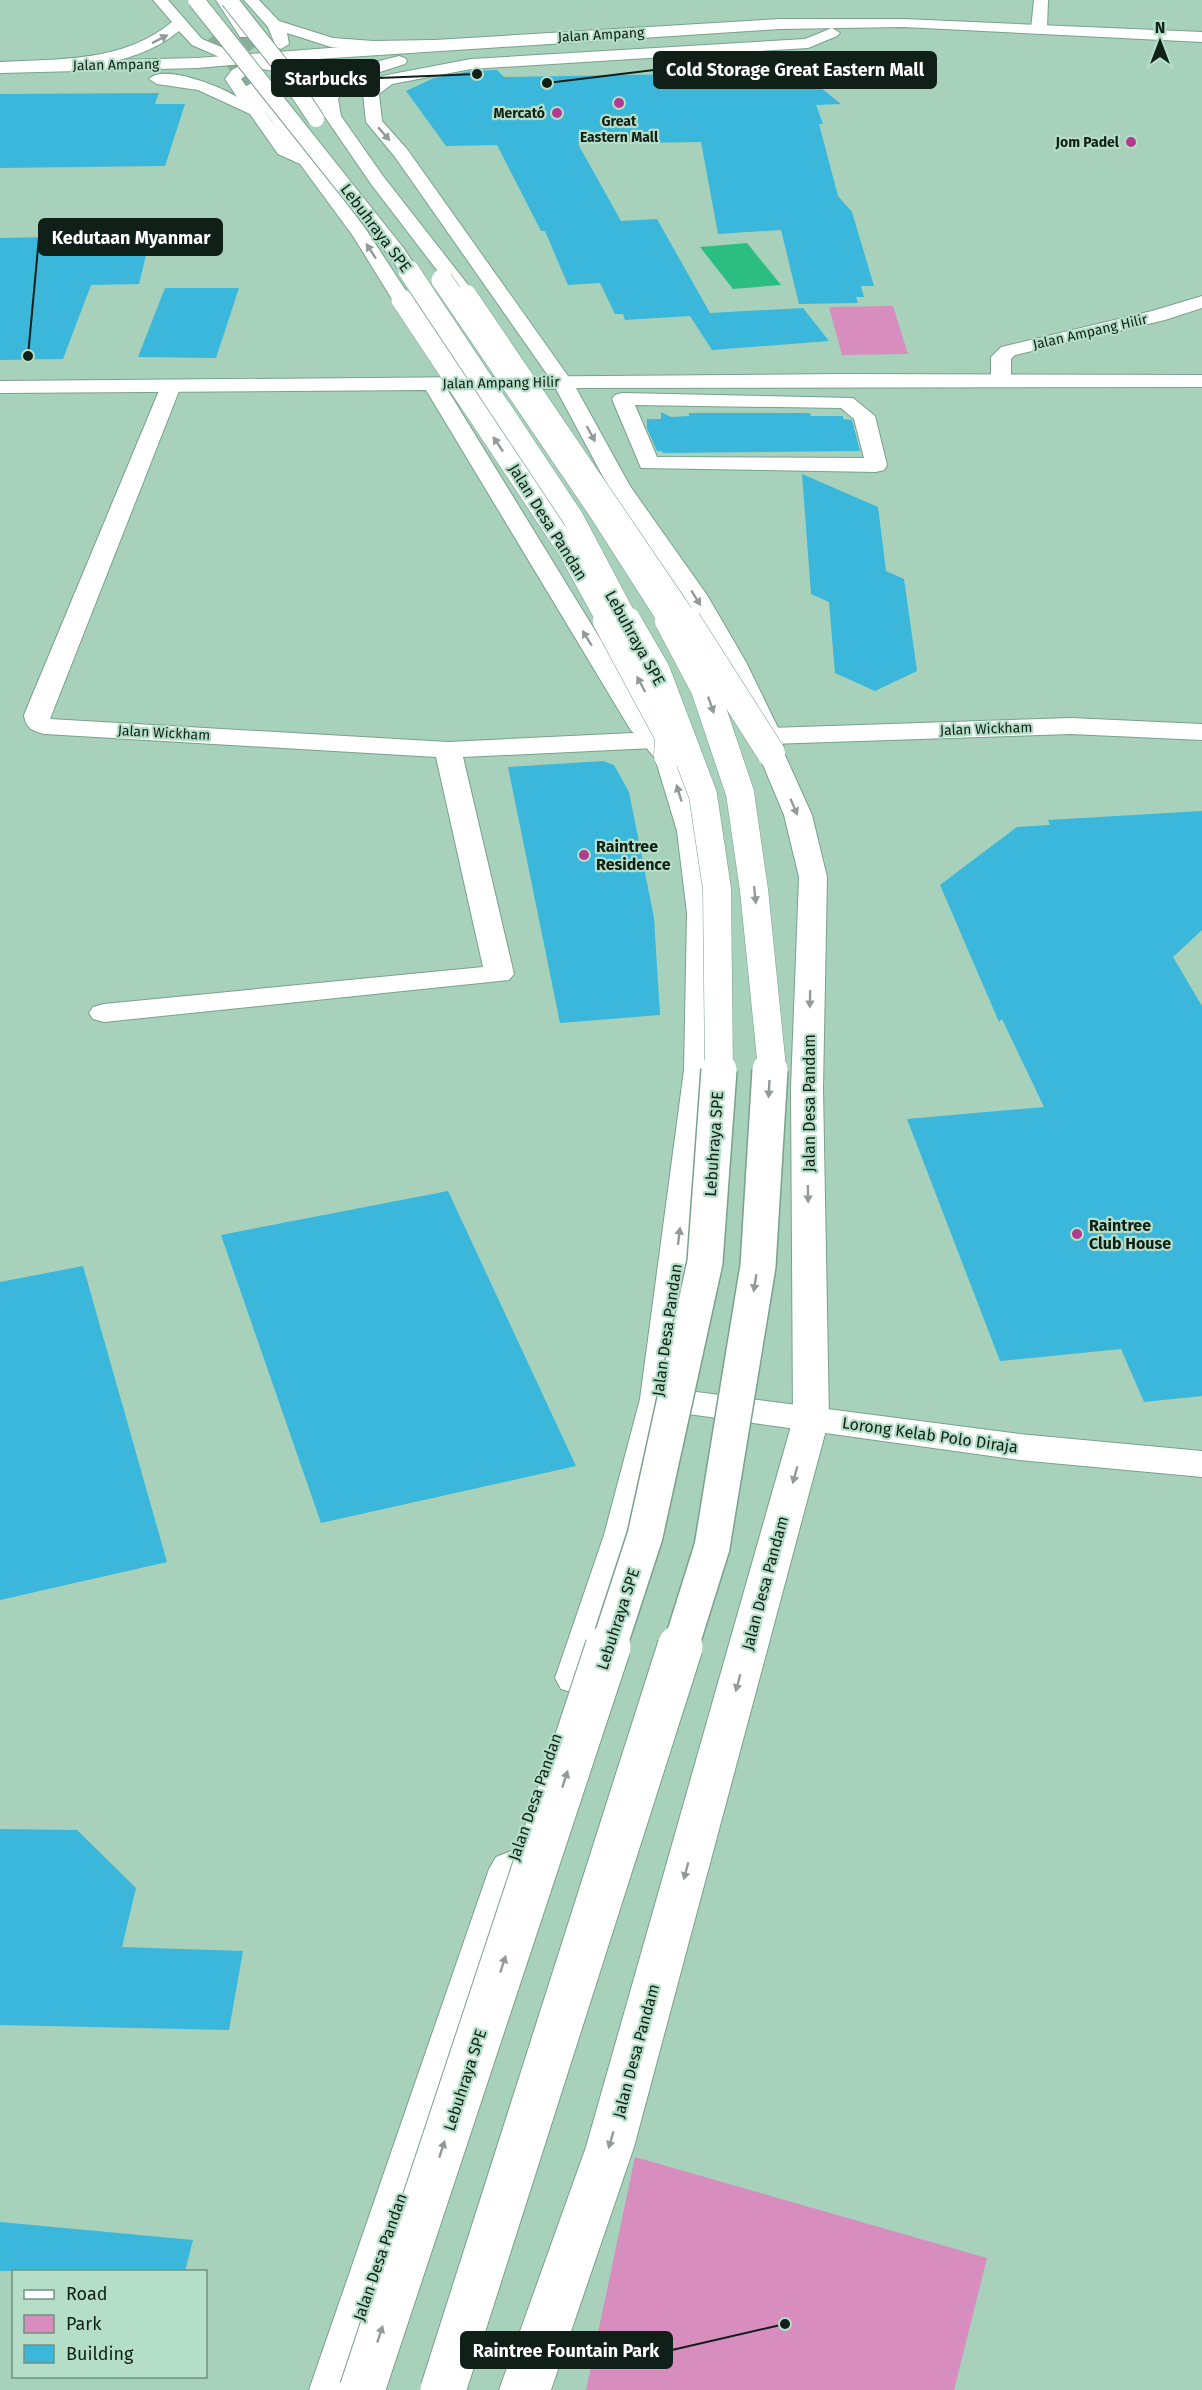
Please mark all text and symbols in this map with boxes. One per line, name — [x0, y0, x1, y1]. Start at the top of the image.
north arrow — [1130, 12, 1190, 72]
text: N — [1155, 18, 1165, 37]
street label: Jalan Ampang — [557, 24, 645, 46]
one-way arrow — [151, 35, 168, 44]
callout: Cold Storage Great Eastern Mall — [654, 52, 936, 88]
street label: Jalan Ampang — [73, 56, 160, 74]
text: Cold Storage Great Eastern Mall — [666, 59, 925, 81]
callout: Starbucks — [272, 60, 379, 96]
text: Starbucks — [285, 68, 367, 90]
marker: Great Eastern Mall — [612, 96, 626, 110]
place label: Mercató — [494, 105, 545, 122]
marker: Mercató — [550, 106, 564, 120]
place label: Great Eastern Mall — [580, 113, 659, 146]
one-way arrow — [378, 126, 391, 142]
place label: Jom Padel — [1055, 134, 1120, 151]
marker: Jom Padel — [1124, 135, 1138, 149]
street label: Lebuhraya SPE — [337, 180, 415, 276]
callout: Kedutaan Myanmar — [39, 219, 222, 255]
text: Kedutaan Myanmar — [52, 227, 211, 249]
one-way arrow — [365, 243, 376, 259]
street label: Jalan Ampang Hilir — [1031, 310, 1150, 353]
street label: Jalan Ampang Hilir — [442, 373, 560, 393]
one-way arrow — [586, 426, 596, 443]
one-way arrow — [493, 436, 504, 453]
street label: Jalan Desa Pandan — [504, 460, 592, 584]
street label: Lebuhraya SPE — [601, 587, 669, 689]
one-way arrow — [691, 590, 702, 606]
one-way arrow — [582, 630, 593, 647]
one-way arrow — [636, 675, 646, 692]
one-way arrow — [706, 697, 716, 715]
street label: Jalan Wickham — [939, 719, 1033, 739]
street label: Jalan Wickham — [117, 722, 211, 744]
one-way arrow — [674, 784, 683, 802]
one-way arrow — [790, 798, 799, 816]
place label: Raintree Residence — [596, 837, 671, 874]
marker: Raintree Residence — [577, 848, 591, 862]
one-way arrow — [750, 885, 759, 904]
one-way arrow — [805, 990, 814, 1009]
street label: Jalan Desa Pandam — [800, 1034, 819, 1172]
one-way arrow — [764, 1079, 774, 1098]
street label: Lebuhraya SPE — [701, 1091, 727, 1197]
one-way arrow — [803, 1185, 813, 1204]
place label: Raintree Club House — [1089, 1216, 1171, 1253]
one-way arrow — [674, 1227, 684, 1246]
marker: Raintree Club House — [1070, 1227, 1084, 1241]
street label: Jalan Desa Pandan — [648, 1262, 686, 1398]
one-way arrow — [751, 1274, 760, 1293]
street label: Lorong Kelab Polo Diraja — [841, 1413, 1019, 1457]
one-way arrow — [790, 1466, 799, 1484]
street label: Jalan Desa Pandam — [738, 1514, 792, 1652]
street label: Lebuhraya SPE — [593, 1566, 643, 1672]
one-way arrow — [732, 1674, 742, 1693]
street label: Jalan Desa Pandan — [504, 1731, 566, 1863]
one-way arrow — [560, 1770, 570, 1788]
one-way arrow — [681, 1863, 690, 1881]
one-way arrow — [499, 1955, 508, 1973]
street label: Jalan Desa Pandam — [609, 1982, 663, 2120]
street label: Lebuhraya SPE — [440, 2027, 490, 2133]
one-way arrow — [606, 2131, 616, 2149]
one-way arrow — [437, 2140, 447, 2158]
street label: Jalan Desa Pandan — [349, 2191, 411, 2323]
legend — [12, 2270, 207, 2378]
text: Road — [66, 2283, 108, 2305]
text: Park — [66, 2313, 102, 2335]
one-way arrow — [376, 2325, 386, 2343]
callout: Raintree Fountain Park — [461, 2332, 672, 2368]
text: Raintree Fountain Park — [473, 2340, 660, 2362]
text: Building — [66, 2343, 134, 2365]

